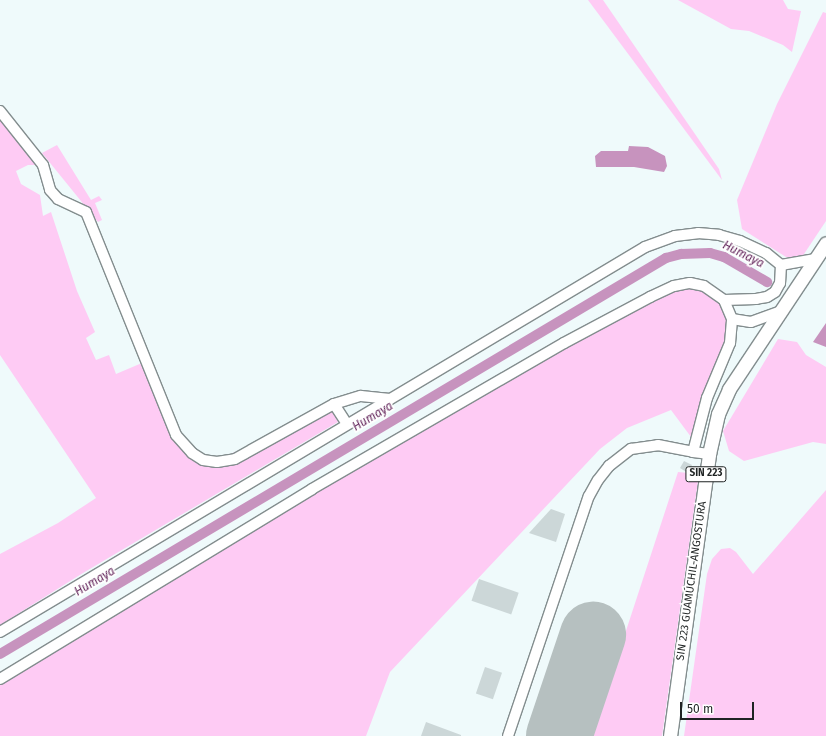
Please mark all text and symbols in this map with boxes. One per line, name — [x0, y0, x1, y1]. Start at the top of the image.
water label: Humaya — [720, 238, 766, 272]
water label: Humaya — [350, 399, 396, 435]
road number: SIN 223 — [685, 466, 727, 482]
street label: SIN 223 GUAMÚCHIL-ANGOSTURA — [674, 500, 710, 662]
water label: Humaya — [72, 564, 118, 600]
scale bar — [682, 694, 756, 720]
text: 50 m — [687, 702, 713, 716]

